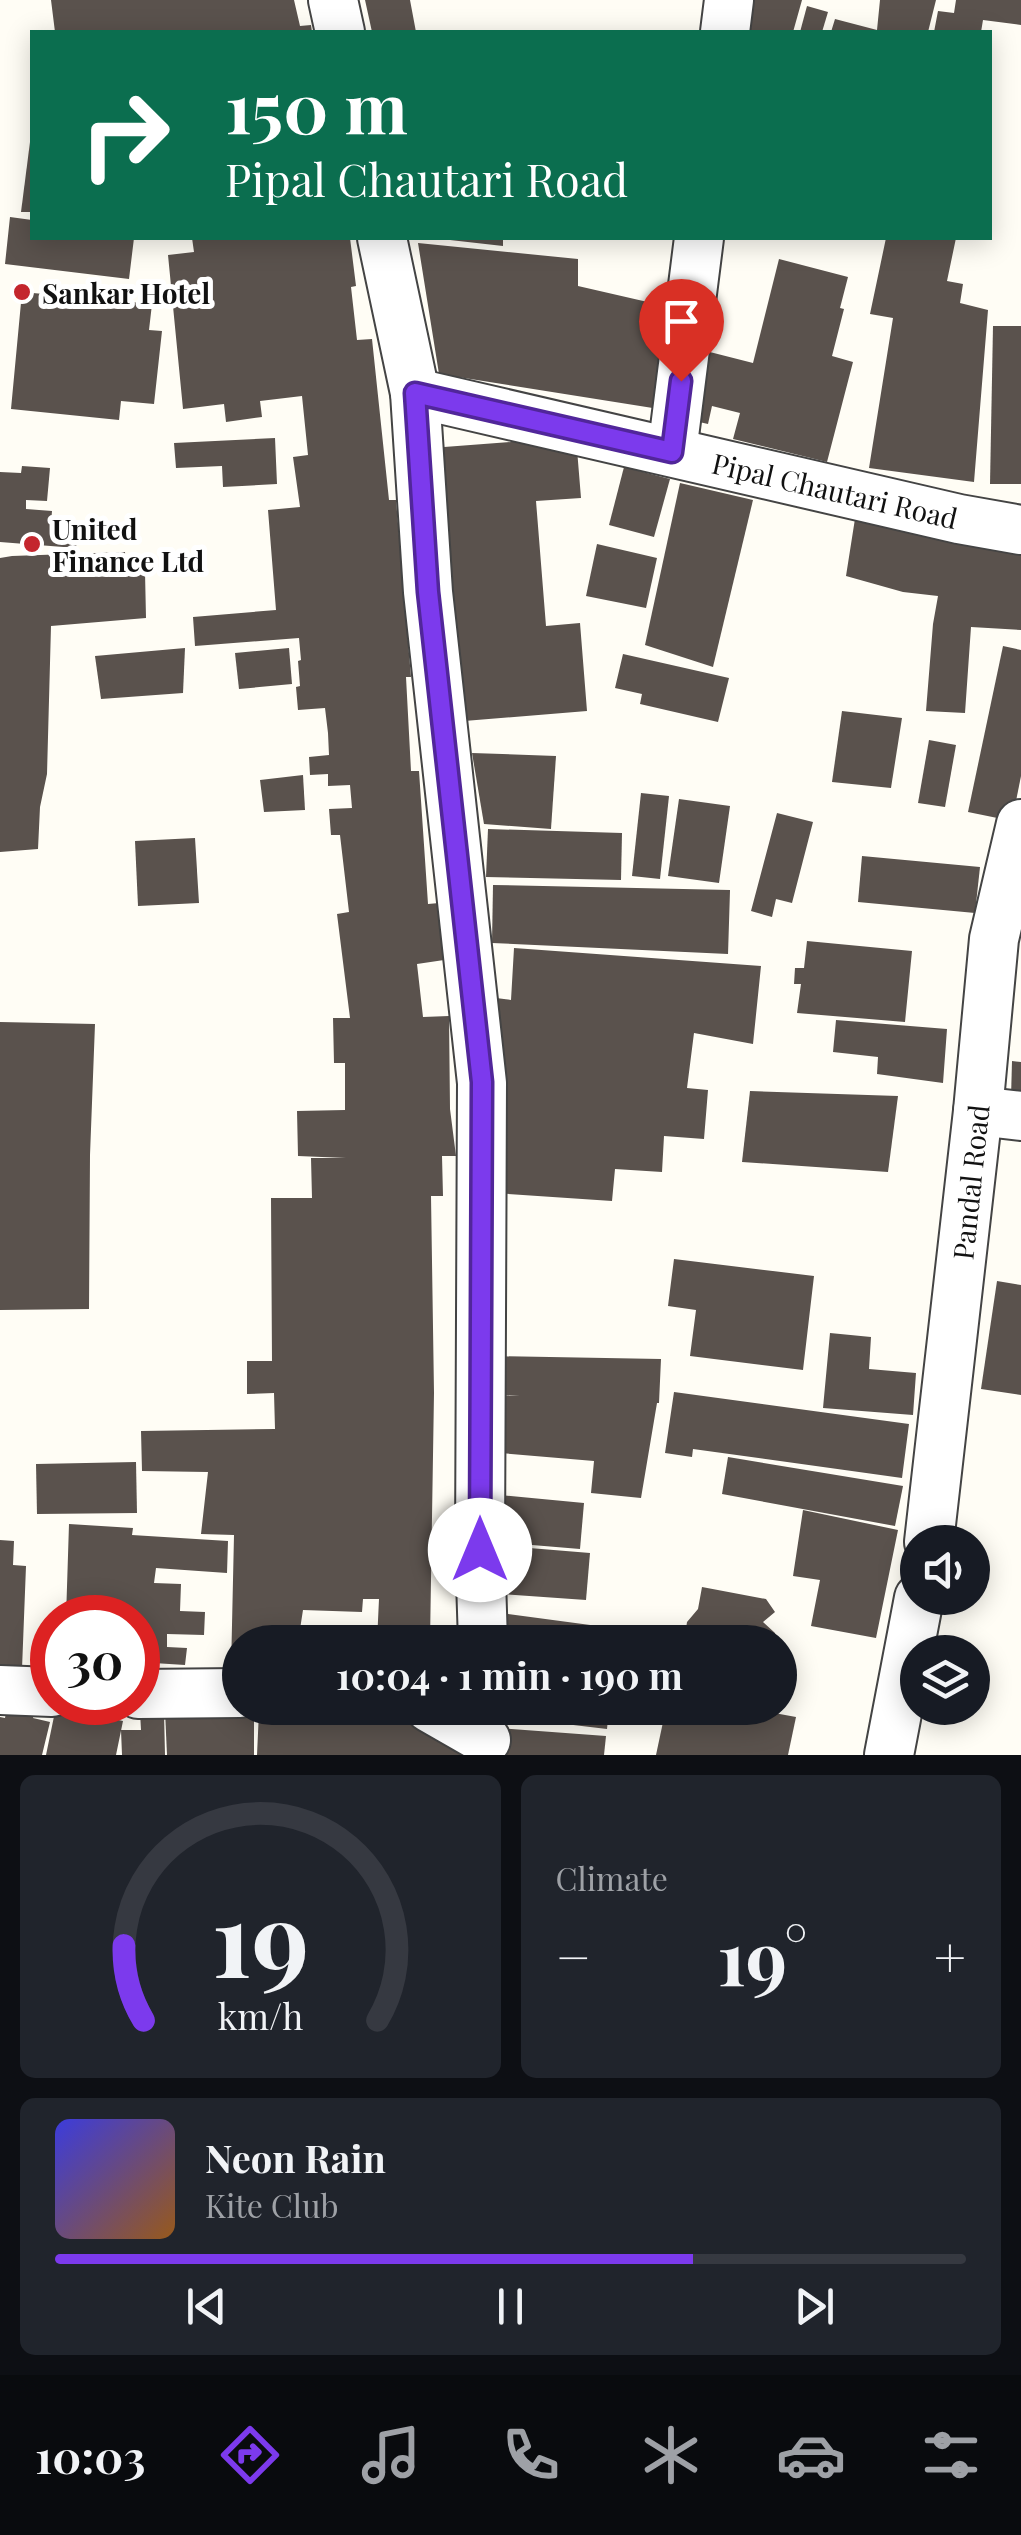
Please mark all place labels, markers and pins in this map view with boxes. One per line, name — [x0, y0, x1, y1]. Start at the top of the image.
place label: Sankar Hotel — [42, 274, 210, 311]
pin — [639, 279, 724, 382]
marker: Sankar Hotel — [11, 281, 33, 303]
place label: United Finance Ltd — [52, 510, 205, 579]
marker: United Finance Ltd — [21, 533, 43, 555]

